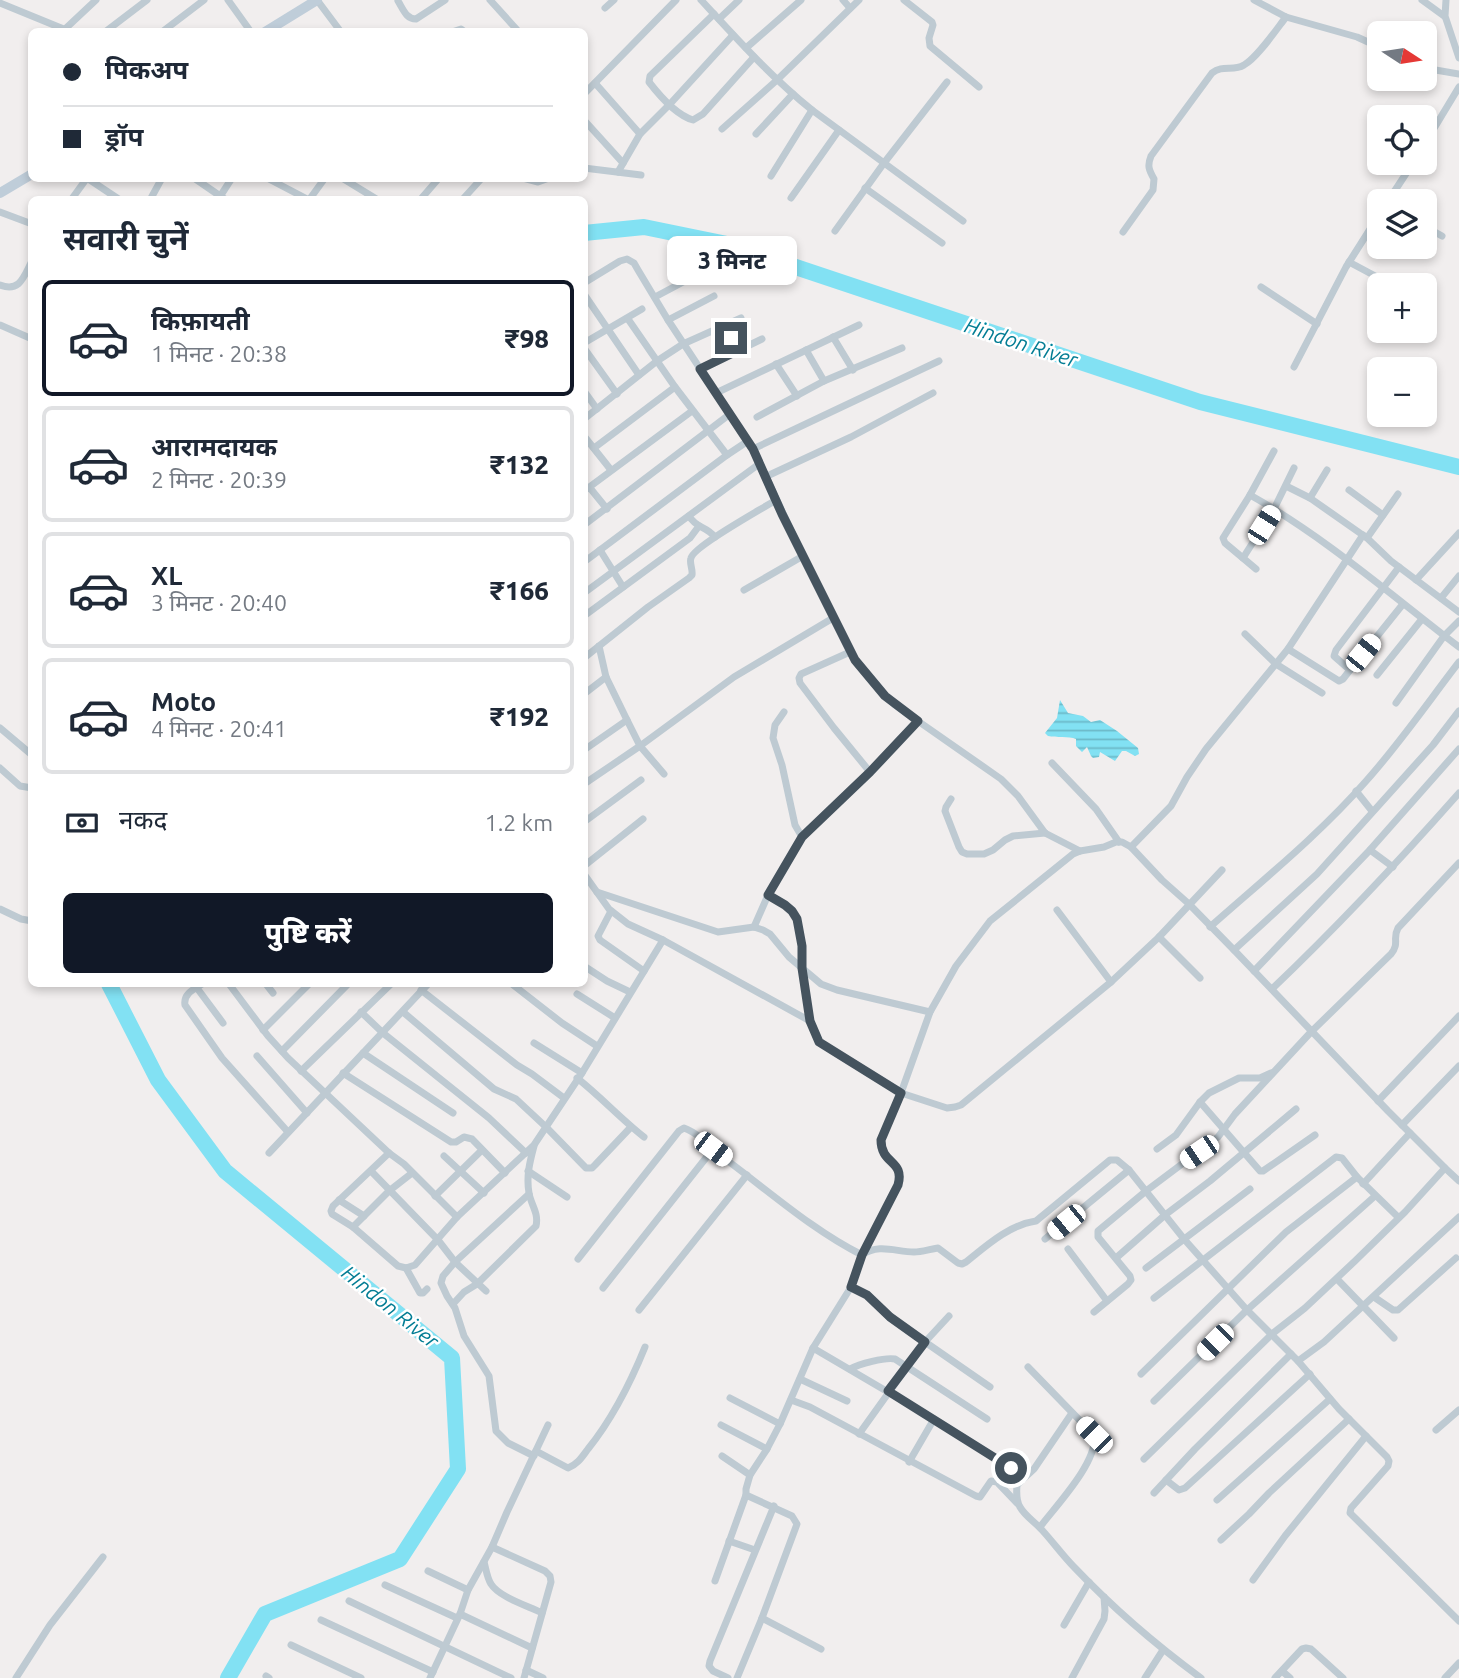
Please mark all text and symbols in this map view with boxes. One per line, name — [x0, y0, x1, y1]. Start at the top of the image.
north arrow — [1367, 21, 1437, 91]
map controls — [1367, 21, 1437, 427]
text: पिकअप — [105, 55, 188, 84]
button: locate — [1367, 105, 1437, 175]
text: ड्रॉप — [105, 122, 143, 151]
button: layers — [1367, 189, 1437, 259]
text: सवारी चुनें — [63, 220, 188, 256]
callout: 3 मिनट — [666, 236, 796, 286]
text: 3 मिनट — [698, 248, 766, 273]
button: + — [1367, 273, 1437, 343]
text: किफ़ायती — [151, 306, 250, 335]
icon: car — [67, 307, 130, 370]
water label: Hindon River — [962, 312, 1082, 372]
route end — [715, 322, 747, 354]
text: ₹98 — [505, 324, 549, 353]
text: 1 मिनट · 20:38 — [151, 341, 287, 366]
button: − — [1367, 357, 1437, 427]
text: आरामदायक — [151, 432, 277, 461]
icon: car — [67, 433, 130, 496]
text: ₹132 — [490, 450, 549, 479]
text: 2 मिनट · 20:39 — [151, 467, 287, 492]
car — [1244, 502, 1285, 548]
icon: car — [67, 559, 130, 622]
text: XL — [151, 561, 182, 590]
text: ₹166 — [490, 576, 549, 605]
text: 3 मिनट · 20:40 — [151, 590, 287, 615]
car — [1342, 630, 1385, 676]
icon: car — [67, 685, 130, 748]
text: Moto — [151, 687, 216, 716]
text: ₹192 — [490, 702, 549, 731]
text: 4 मिनट · 20:41 — [151, 716, 287, 741]
icon: cash — [63, 804, 101, 842]
text: नकद — [119, 805, 167, 834]
text: 1.2 km — [485, 810, 553, 835]
button: पुष्टि करें — [63, 893, 553, 973]
car — [690, 1128, 737, 1170]
car — [1176, 1132, 1223, 1172]
car — [1044, 1201, 1089, 1243]
water label: Hindon River — [337, 1260, 445, 1353]
car — [1193, 1320, 1238, 1364]
car — [1072, 1413, 1117, 1457]
route start — [995, 1452, 1027, 1484]

